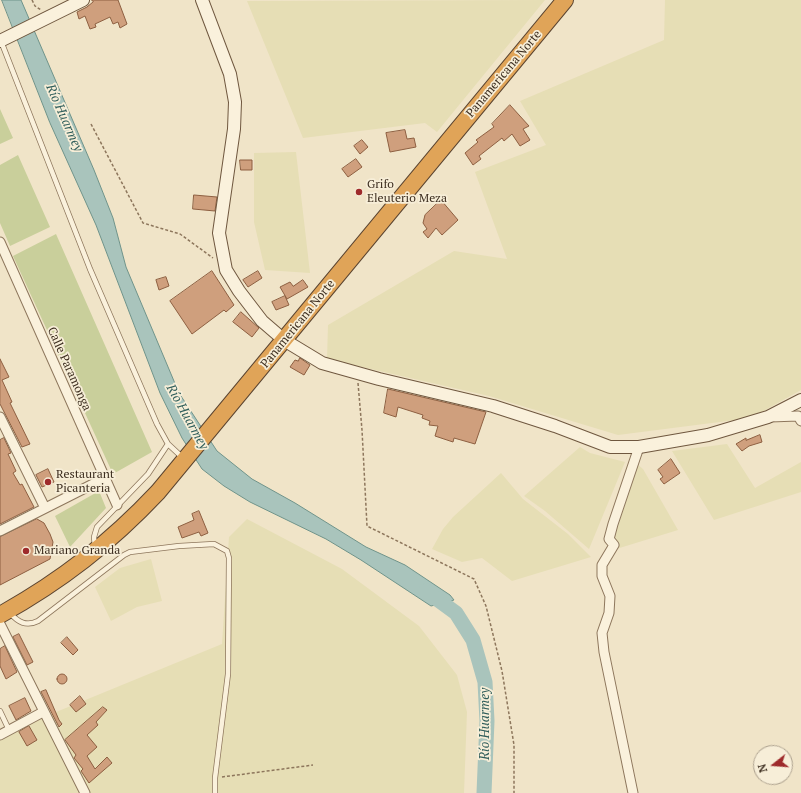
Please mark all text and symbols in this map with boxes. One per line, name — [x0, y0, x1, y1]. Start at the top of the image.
street label: Panamericana Norte — [463, 28, 545, 120]
water label: Río Huarmey — [42, 82, 86, 154]
place label: Grifo Eleuterio Meza — [367, 178, 447, 206]
marker: Grifo Eleuterio Meza — [354, 187, 364, 197]
street label: Panamericana Norte — [258, 277, 338, 371]
street label: Calle Paramonga — [44, 325, 94, 413]
water label: Río Huarmey — [163, 382, 211, 452]
place label: Restaurant Picanteria — [56, 468, 114, 496]
marker: Restaurant Picanteria — [43, 477, 53, 487]
place label: Mariano Granda — [34, 544, 120, 558]
marker: Mariano Granda — [21, 546, 31, 556]
water label: Río Huarmey — [477, 688, 493, 760]
north arrow — [753, 745, 793, 785]
text: N — [755, 762, 770, 774]

